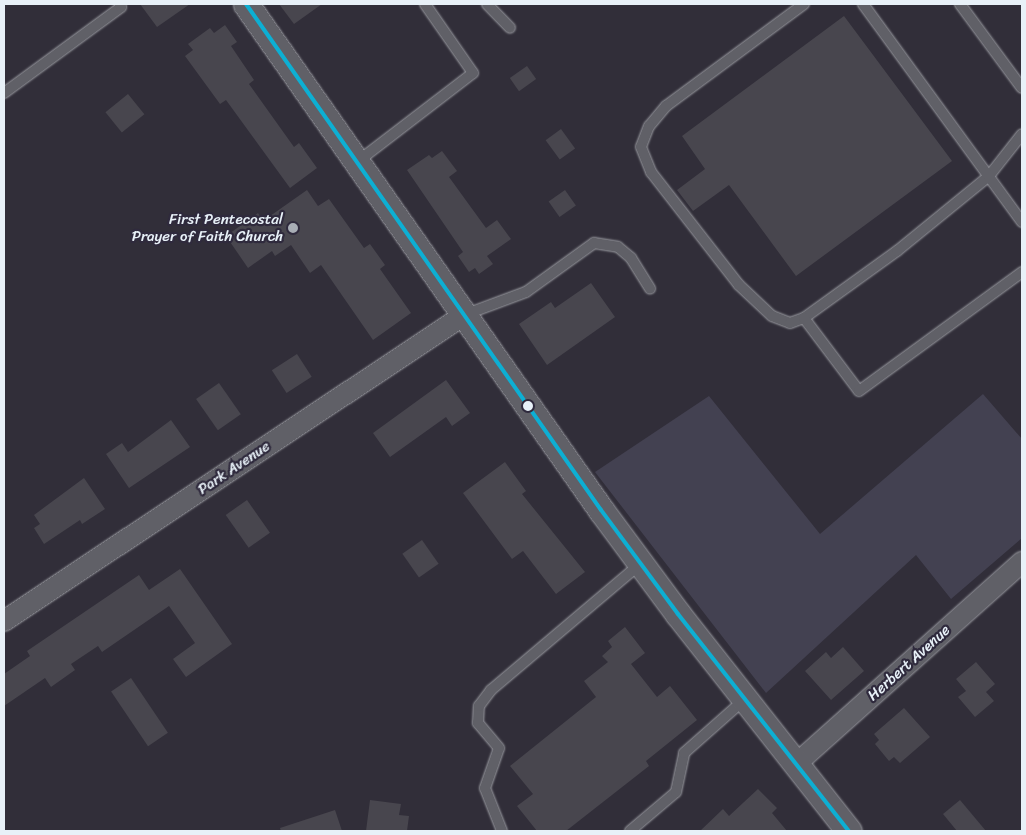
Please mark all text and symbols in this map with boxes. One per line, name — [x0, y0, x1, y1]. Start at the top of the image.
place label: First Pentecostal Prayer of Faith Church — [132, 210, 283, 245]
marker: First Pentecostal Prayer of Faith Church — [287, 222, 299, 234]
unlabelled marker — [523, 401, 533, 411]
street label: Park Avenue — [195, 437, 273, 499]
street label: Herbert Avenue — [864, 621, 954, 705]

